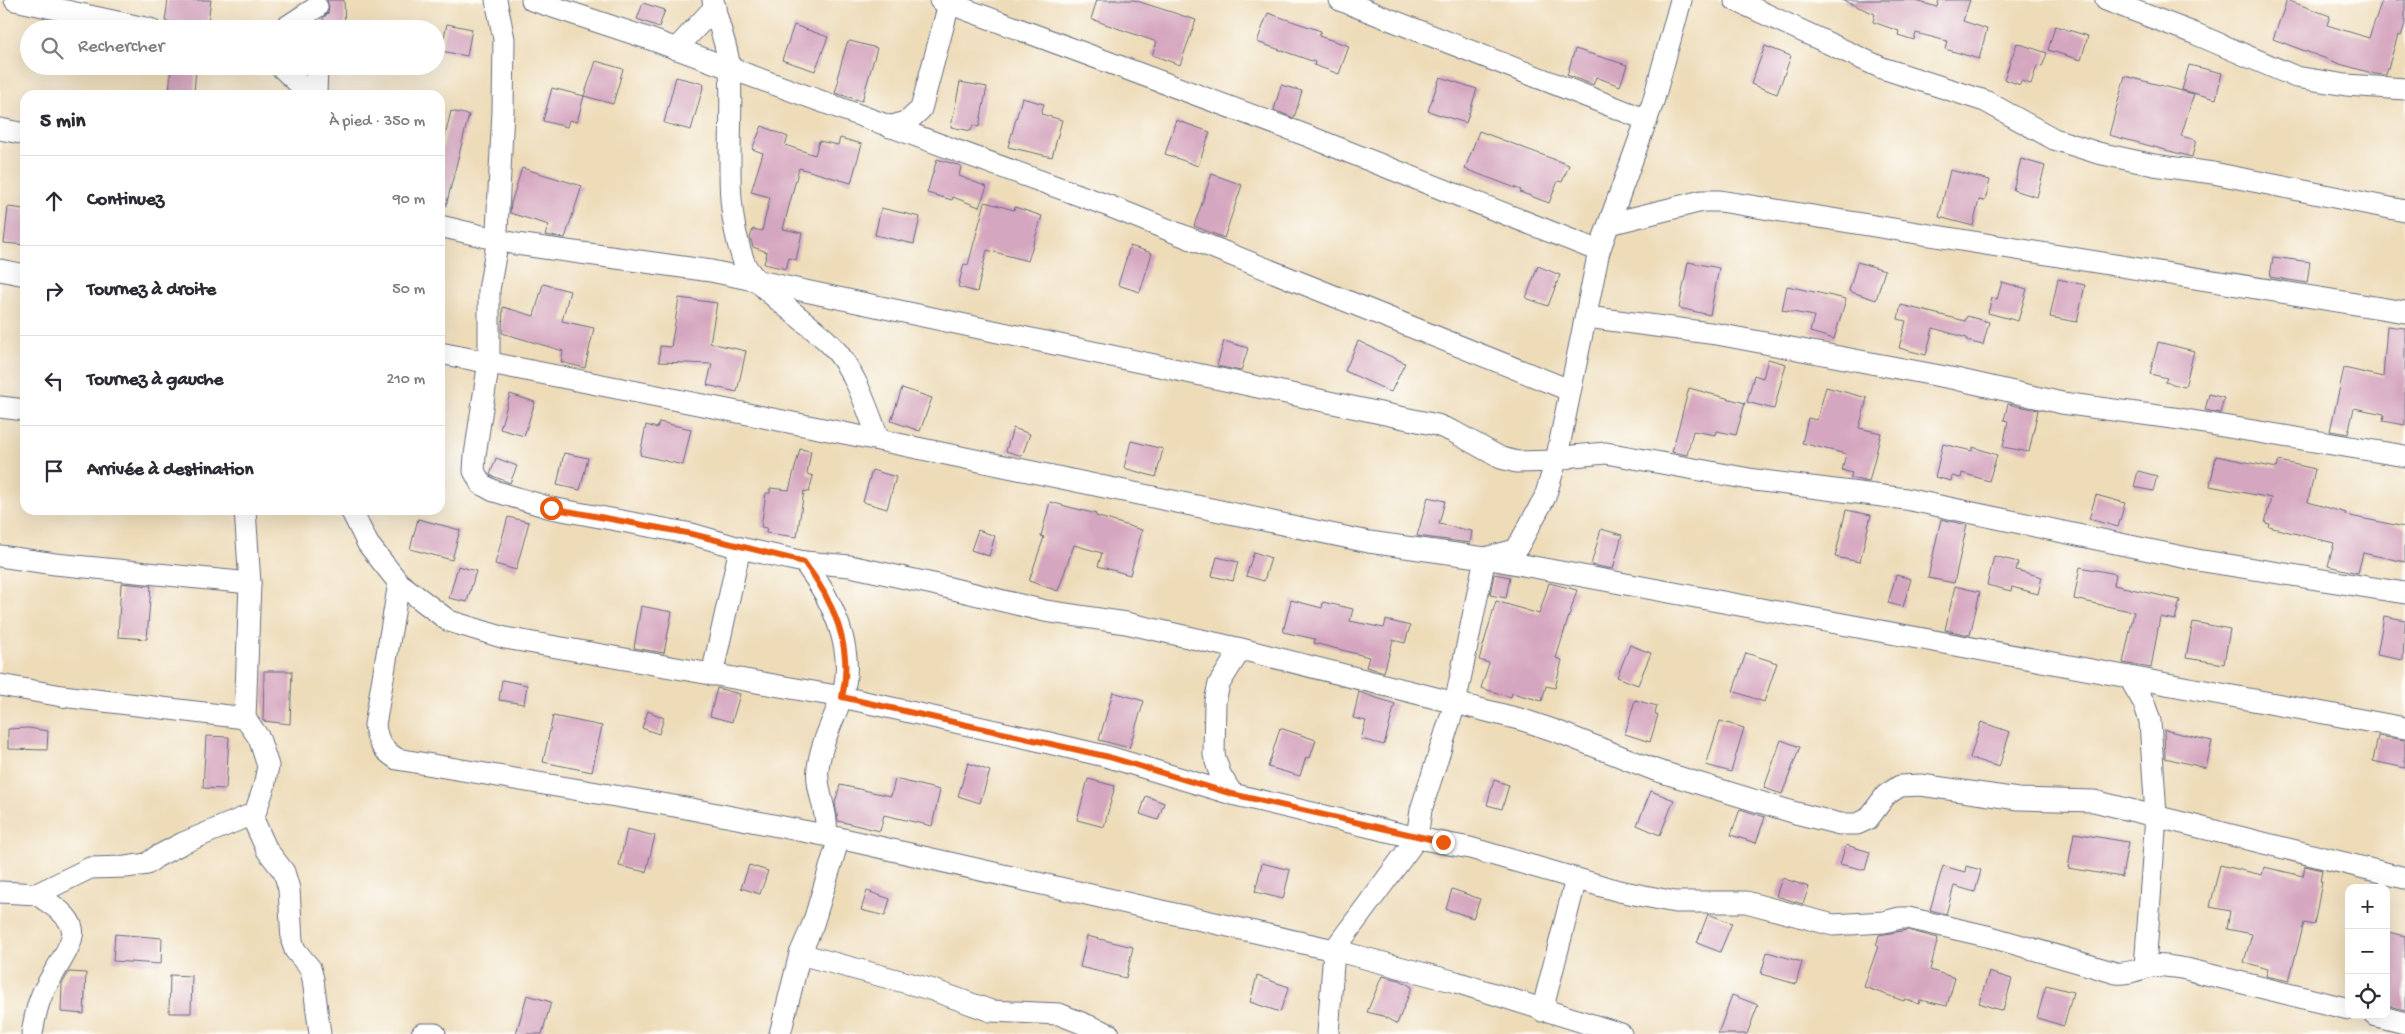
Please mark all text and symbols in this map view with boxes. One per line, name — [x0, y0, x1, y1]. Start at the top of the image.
search box — [20, 20, 445, 75]
icon: search — [38, 34, 66, 62]
text: Rechercher — [78, 36, 164, 59]
text: 5 min — [40, 110, 85, 135]
text: À pied · 350 m — [329, 113, 425, 132]
icon: ahead — [40, 187, 68, 215]
text: Continuez — [87, 189, 164, 212]
text: 90 m — [393, 191, 425, 210]
icon: right — [40, 277, 68, 305]
text: Tournez à droite — [87, 279, 216, 302]
text: 50 m — [392, 281, 425, 300]
icon: left — [40, 367, 68, 395]
text: Tournez à gauche — [87, 369, 223, 392]
text: 210 m — [386, 371, 425, 390]
icon: arrive — [40, 457, 68, 485]
text: Arrivée à destination — [87, 459, 253, 482]
route start — [540, 497, 563, 520]
route end — [1432, 831, 1455, 854]
map controls — [2345, 884, 2390, 1019]
button: + — [2345, 884, 2390, 929]
button: − — [2345, 929, 2390, 974]
button: locate — [2345, 974, 2390, 1019]

